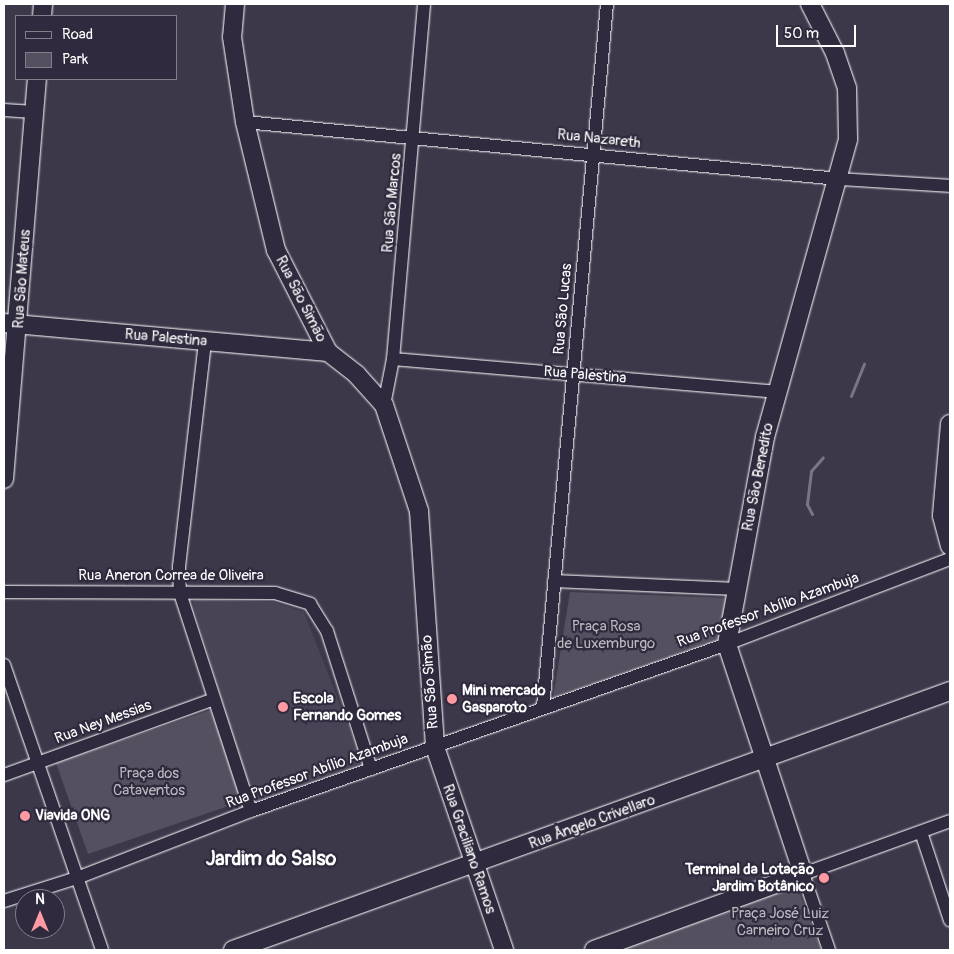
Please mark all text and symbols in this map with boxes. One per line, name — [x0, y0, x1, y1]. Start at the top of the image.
legend — [15, 15, 178, 80]
scale bar — [779, 15, 859, 47]
text: 50 m — [784, 24, 819, 43]
text: Road — [62, 25, 93, 44]
text: Park — [62, 50, 88, 69]
street label: Rua Nazareth — [556, 126, 642, 152]
street label: Rua São Marcos — [379, 153, 405, 253]
street label: Rua São Mateus — [10, 229, 34, 329]
street label: Rua São Simão — [272, 253, 330, 345]
street label: Rua São Lucas — [550, 263, 576, 355]
street label: Rua Palestina — [124, 325, 208, 351]
street label: Rua Palestina — [543, 362, 627, 388]
street label: Rua São Benedito — [739, 421, 777, 533]
street label: Rua Aneron Correa de Oliveira — [78, 567, 264, 585]
street label: Rua Professor Abílio Azambuja — [675, 569, 861, 651]
park label: Praça Rosa de Luxemburgo — [557, 617, 655, 652]
street label: Rua São Simão — [418, 634, 442, 730]
place label: Mini mercado Gasparoto — [462, 681, 546, 716]
place label: Escola Fernando Gomes — [293, 689, 401, 724]
marker: Mini mercado Gasparoto — [446, 693, 458, 705]
street label: Rua Ney Messias — [52, 696, 154, 748]
marker: Escola Fernando Gomes — [277, 701, 289, 713]
street label: Rua Professor Abílio Azambuja — [224, 730, 410, 812]
park label: Praça dos Cataventos — [113, 764, 185, 799]
street label: Rua Graciliano Ramos — [438, 782, 500, 916]
street label: Rua Ângelo Crivellaro — [526, 791, 658, 853]
place label: Viavida ONG — [35, 807, 110, 825]
marker: Viavida ONG — [19, 810, 31, 822]
district label: Jardim do Salso — [206, 846, 336, 870]
place label: Terminal da Lotação Jardim Botânico — [685, 860, 814, 895]
marker: Terminal da Lotação Jardim Botânico — [818, 872, 830, 884]
north arrow — [15, 889, 65, 939]
text: N — [35, 891, 45, 908]
park label: Praça José Luiz Carneiro Cruz — [731, 904, 829, 939]

